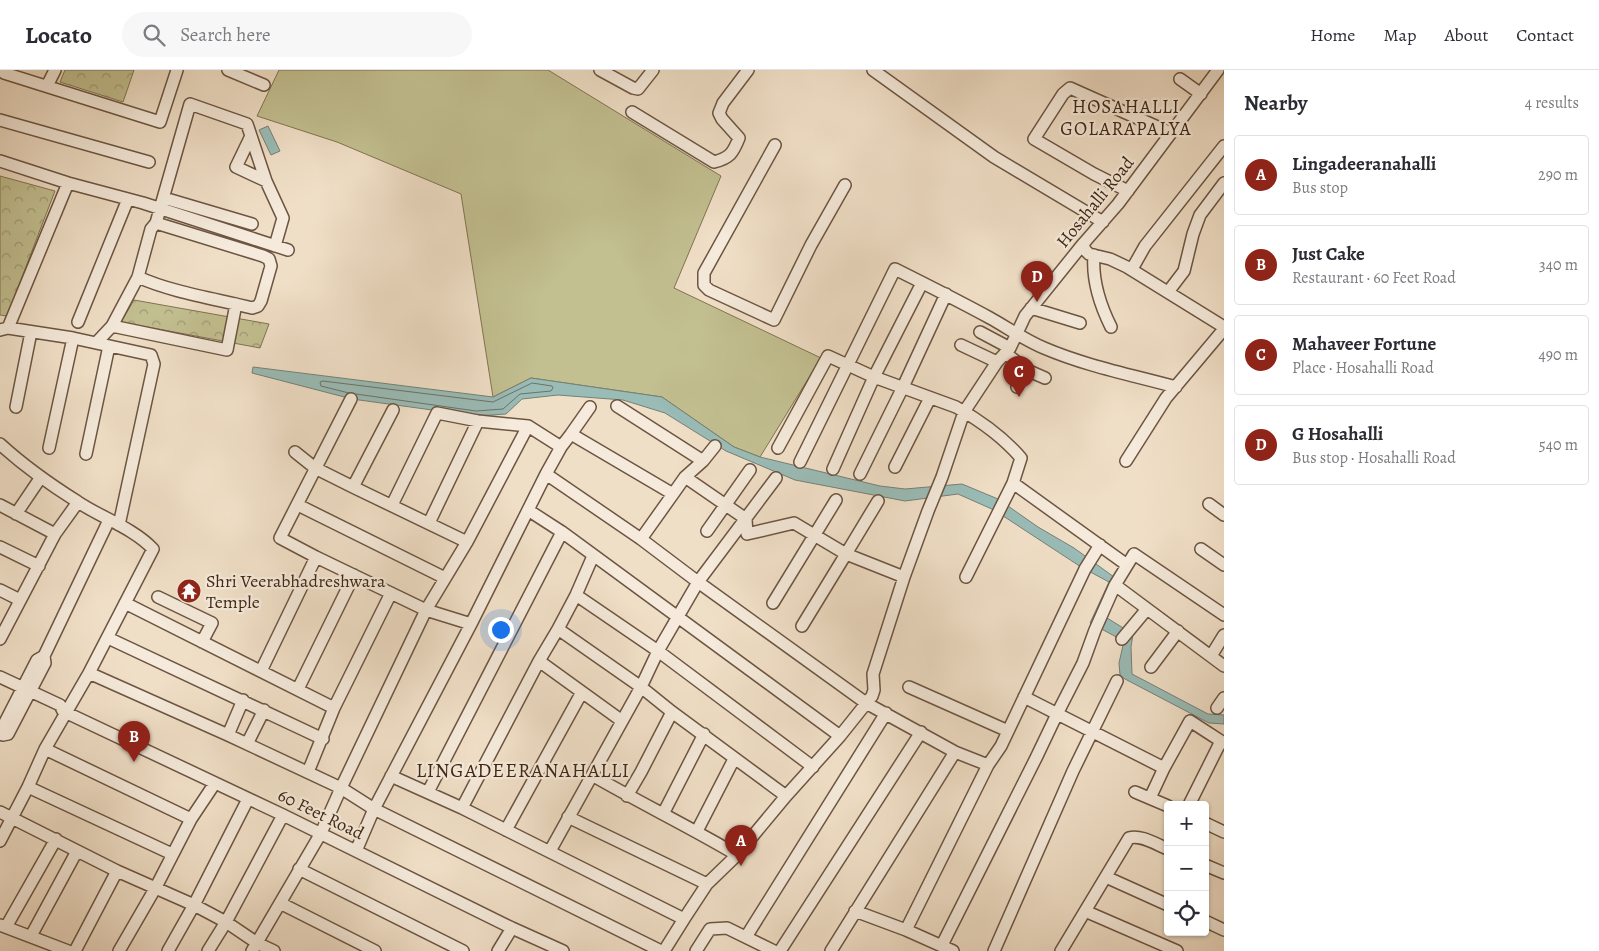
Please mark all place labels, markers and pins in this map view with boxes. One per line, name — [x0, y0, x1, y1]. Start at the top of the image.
pin: D — [1021, 261, 1053, 302]
pin: C — [1003, 356, 1035, 397]
place label: Shri Veerabhadreshwara Temple — [206, 569, 386, 614]
temple icon: Shri Veerabhadreshwara Temple — [176, 578, 202, 604]
pin: B — [118, 721, 150, 762]
pin: A — [725, 825, 757, 866]

